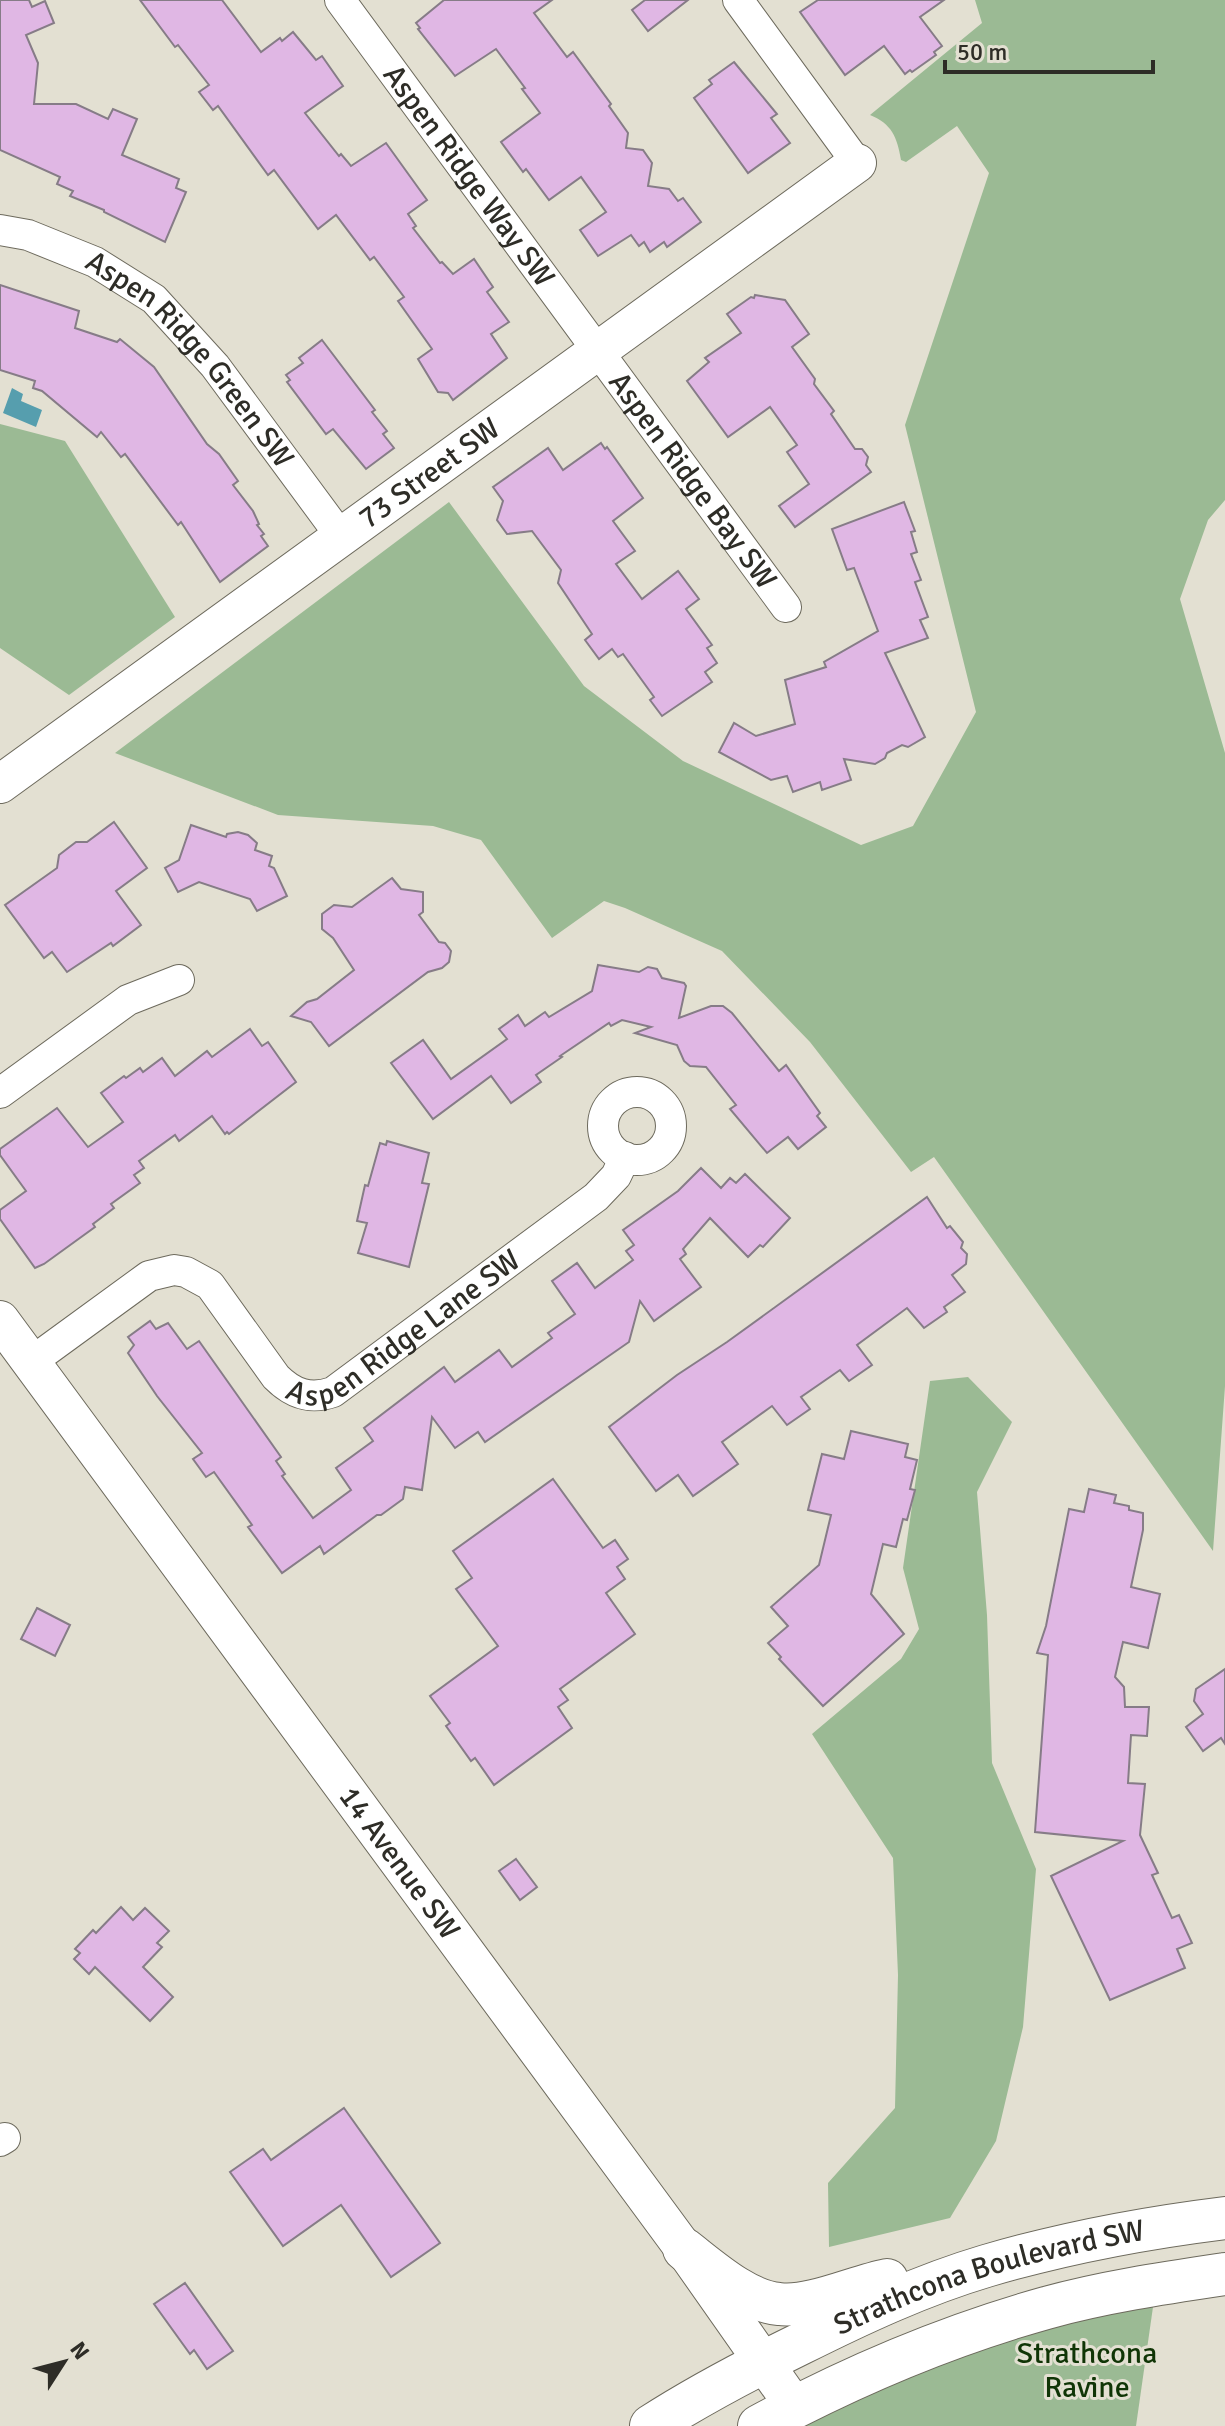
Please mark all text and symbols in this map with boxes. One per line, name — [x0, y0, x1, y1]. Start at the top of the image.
scale bar — [945, 24, 1153, 74]
text: 50 m — [957, 37, 1007, 67]
street label: Aspen Ridge Way SW — [375, 58, 562, 294]
street label: Aspen Ridge Green SW — [79, 243, 302, 475]
street label: Aspen Ridge Bay SW — [601, 365, 784, 596]
street label: 73 Street SW — [352, 410, 507, 537]
street label: Aspen Ridge Lane SW — [280, 1242, 528, 1415]
street label: 14 Avenue SW — [331, 1779, 468, 1947]
street label: Strathcona Boulevard SW — [828, 2212, 1147, 2344]
north arrow — [24, 2322, 104, 2402]
park label: Strathcona Ravine — [1017, 2335, 1157, 2406]
text: N — [64, 2336, 95, 2365]

